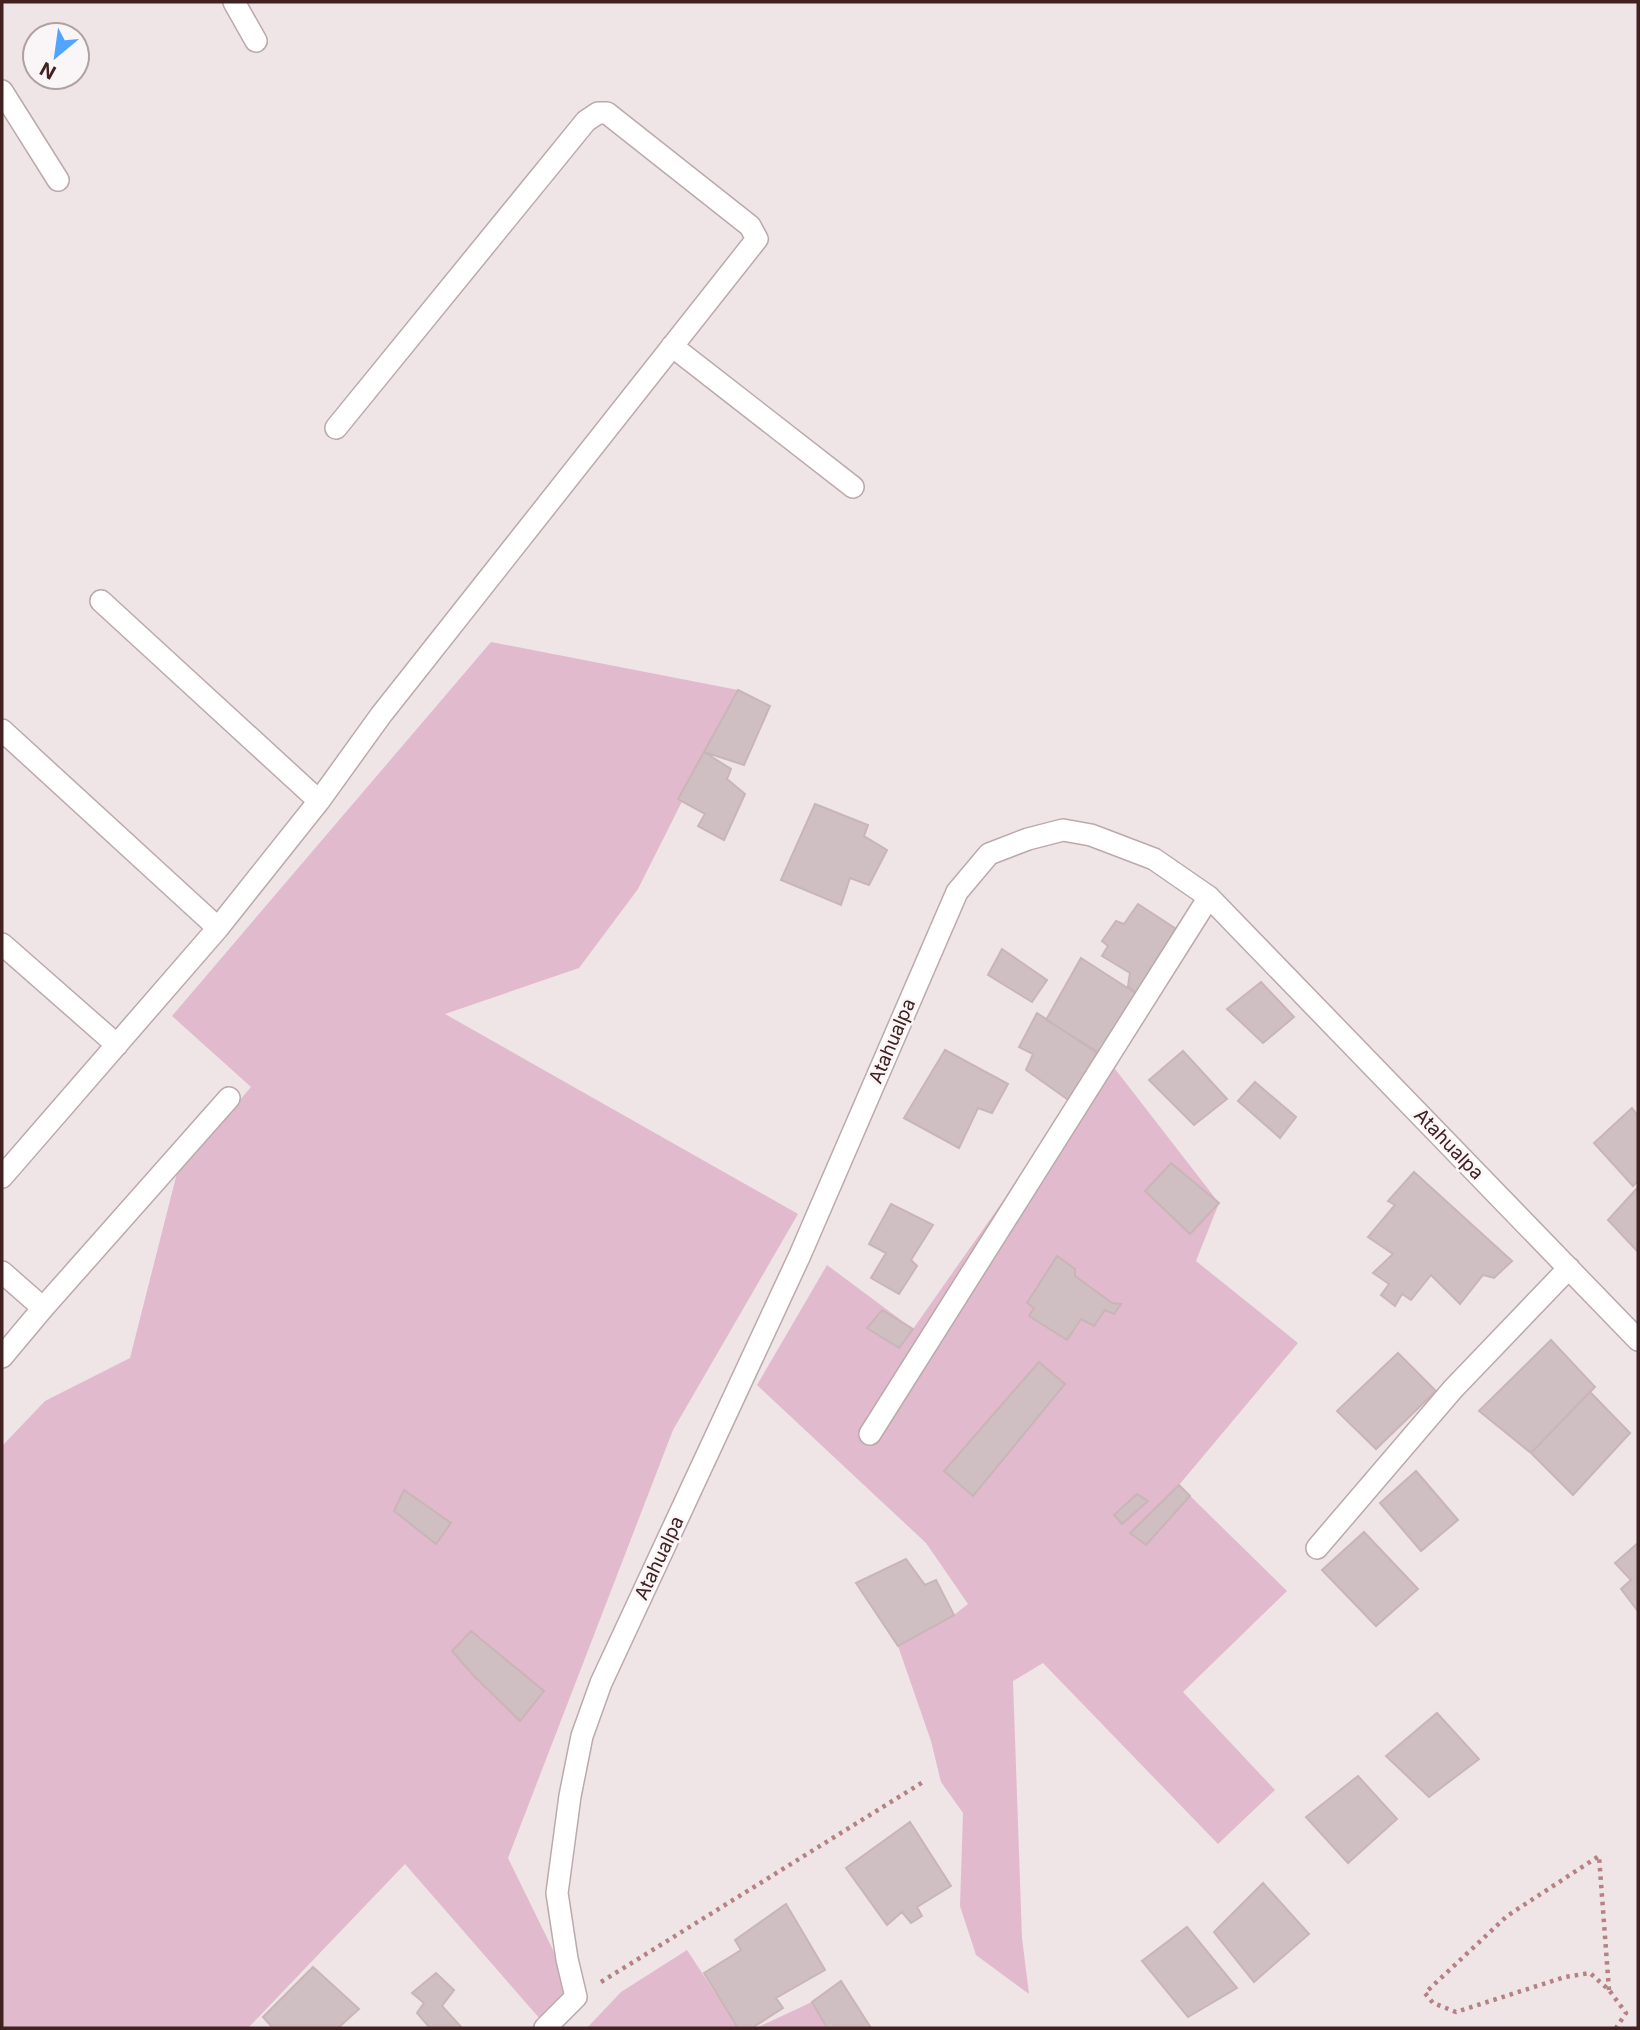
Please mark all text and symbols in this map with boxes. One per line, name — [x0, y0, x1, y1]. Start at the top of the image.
north arrow — [21, 21, 91, 91]
text: N — [36, 57, 60, 84]
street label: Atahualpa — [864, 995, 920, 1087]
street label: Atahualpa — [1409, 1104, 1489, 1184]
street label: Atahualpa — [630, 1512, 688, 1604]

